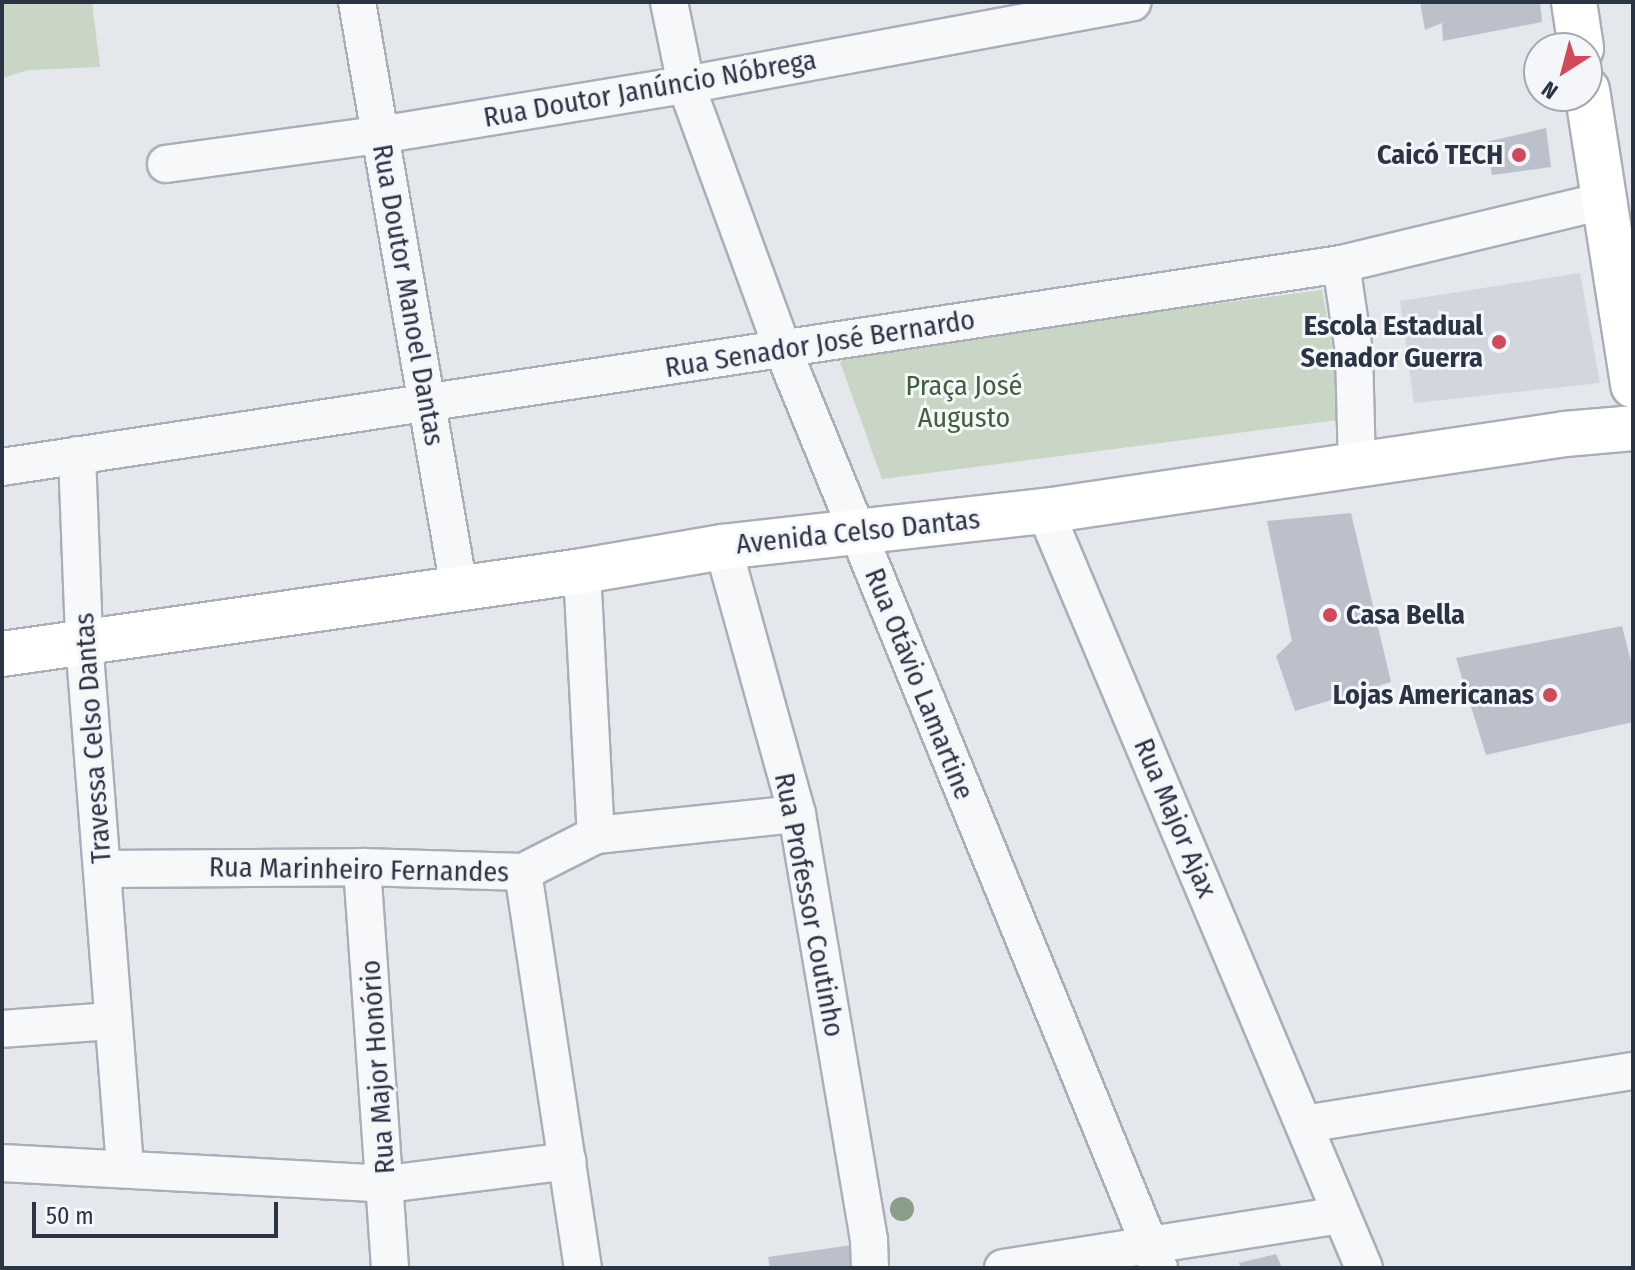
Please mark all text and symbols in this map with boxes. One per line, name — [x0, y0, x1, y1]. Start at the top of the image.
north arrow — [1523, 32, 1603, 112]
street label: Rua Doutor Janúncio Nóbrega — [481, 43, 819, 135]
text: N — [1537, 75, 1563, 105]
place label: Caicó TECH — [1377, 138, 1503, 172]
street label: Rua Doutor Manoel Dantas — [365, 142, 451, 448]
marker: Caicó TECH — [1510, 146, 1528, 164]
street label: Rua Senador José Bernardo — [663, 303, 977, 385]
place label: Escola Estadual Senador Guerra — [1301, 309, 1483, 375]
marker: Escola Estadual Senador Guerra — [1490, 333, 1508, 351]
park label: Praça José Augusto — [906, 369, 1022, 435]
street label: Avenida Celso Dantas — [734, 502, 982, 562]
street label: Rua Otávio Lamartine — [857, 563, 981, 805]
place label: Casa Bella — [1346, 598, 1465, 632]
marker: Casa Bella — [1321, 606, 1339, 624]
street label: Travessa Celso Dantas — [67, 611, 119, 865]
place label: Lojas Americanas — [1333, 678, 1534, 712]
marker: Lojas Americanas — [1541, 686, 1559, 704]
street label: Rua Major Ajax — [1126, 733, 1224, 903]
street label: Rua Professor Coutinho — [767, 770, 851, 1040]
street label: Rua Marinheiro Fernandes — [209, 851, 509, 889]
street label: Rua Major Honório — [354, 959, 402, 1175]
scale bar — [36, 1186, 282, 1236]
text: 50 m — [46, 1202, 94, 1230]

